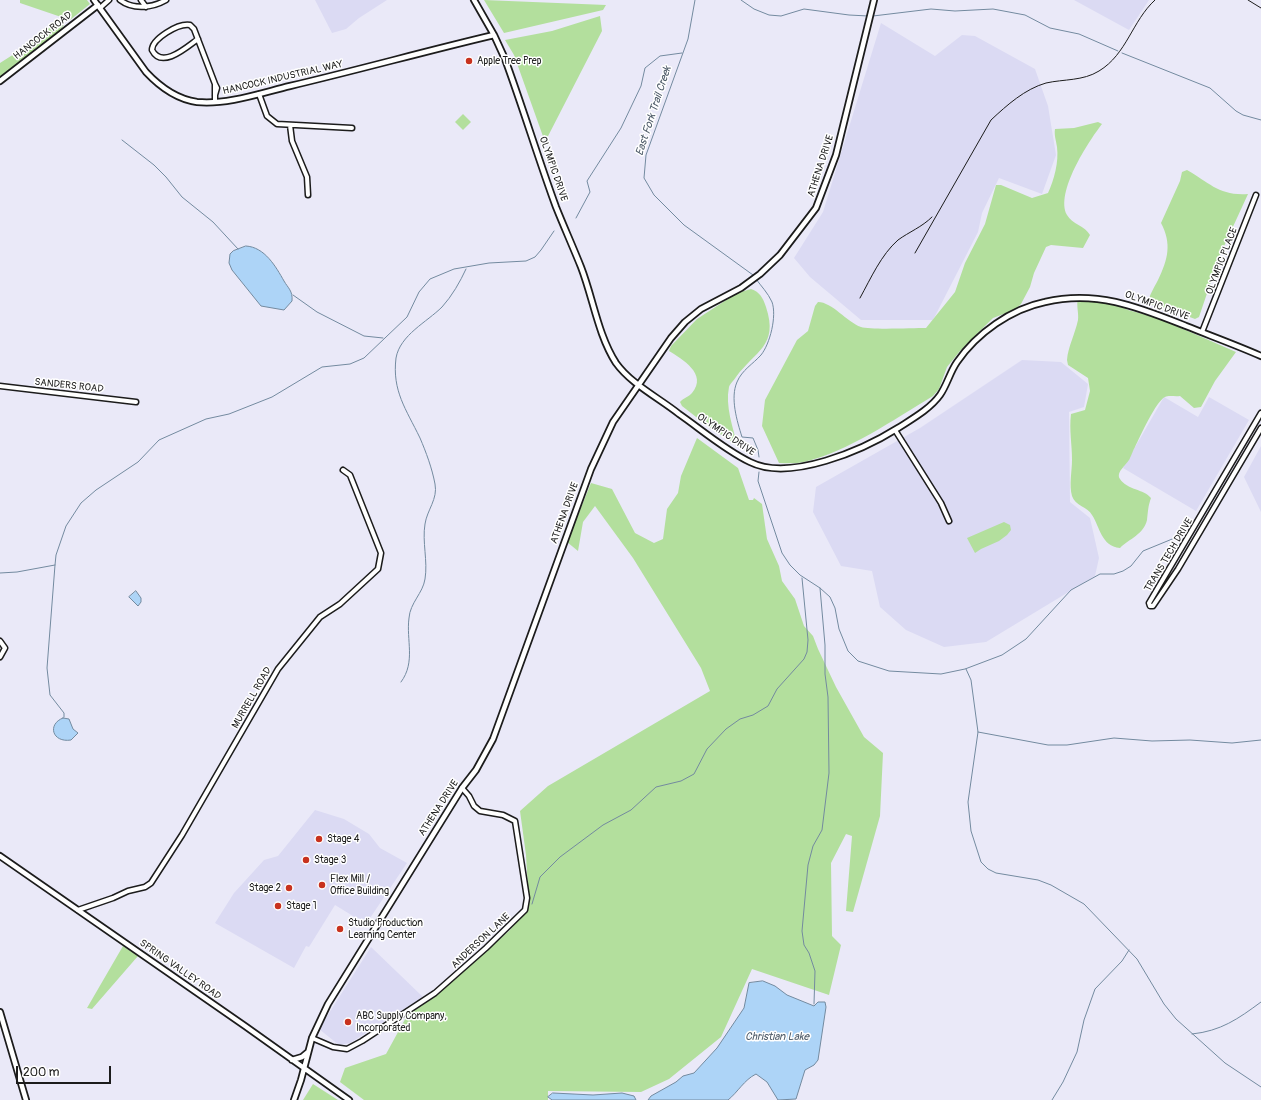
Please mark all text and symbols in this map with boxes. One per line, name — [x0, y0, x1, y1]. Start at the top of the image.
street label: HANCOCK ROAD — [11, 9, 75, 63]
place label: Apple Tree Prep — [477, 55, 541, 67]
marker: Apple Tree Prep — [464, 56, 474, 66]
street label: HANCOCK INDUSTRIAL WAY — [222, 58, 344, 98]
water label: East Fork Trail Creek — [633, 65, 675, 157]
street label: ATHENA DRIVE — [805, 133, 837, 199]
street label: OLYMPIC DRIVE — [536, 135, 570, 203]
street label: OLYMPIC PLACE — [1204, 226, 1240, 296]
street label: OLYMPIC DRIVE — [1123, 289, 1191, 323]
street label: SANDERS ROAD — [34, 376, 104, 396]
street label: OLYMPIC DRIVE — [695, 411, 757, 459]
street label: ATHENA DRIVE — [548, 481, 582, 545]
street label: TRANS TECH DRIVE — [1142, 516, 1196, 594]
street label: MURRELL ROAD — [230, 665, 274, 731]
street label: ATHENA DRIVE — [416, 778, 462, 838]
place label: Stage 4 — [327, 833, 359, 845]
marker: Stage 4 — [314, 834, 324, 844]
place label: Stage 3 — [314, 854, 346, 866]
marker: Stage 3 — [301, 855, 311, 865]
place label: Flex Mill / Office Building — [330, 873, 389, 896]
marker: Flex Mill / Office Building — [317, 880, 327, 890]
place label: Stage 2 — [249, 882, 281, 894]
marker: Stage 2 — [284, 883, 294, 893]
place label: Stage 1 — [286, 900, 317, 912]
marker: Stage 1 — [273, 901, 283, 911]
street label: ANDERSON LANE — [449, 911, 513, 971]
place label: Studio Production Learning Center — [348, 917, 423, 940]
marker: Studio Production Learning Center — [335, 924, 345, 934]
street label: SPRING VALLEY ROAD — [137, 937, 223, 1003]
place label: ABC Supply Company, Incorporated — [356, 1010, 447, 1034]
marker: ABC Supply Company, Incorporated — [343, 1017, 353, 1027]
water label: Christian Lake — [745, 1030, 809, 1044]
scale bar — [18, 1058, 113, 1084]
text: 200 m — [23, 1065, 59, 1080]

